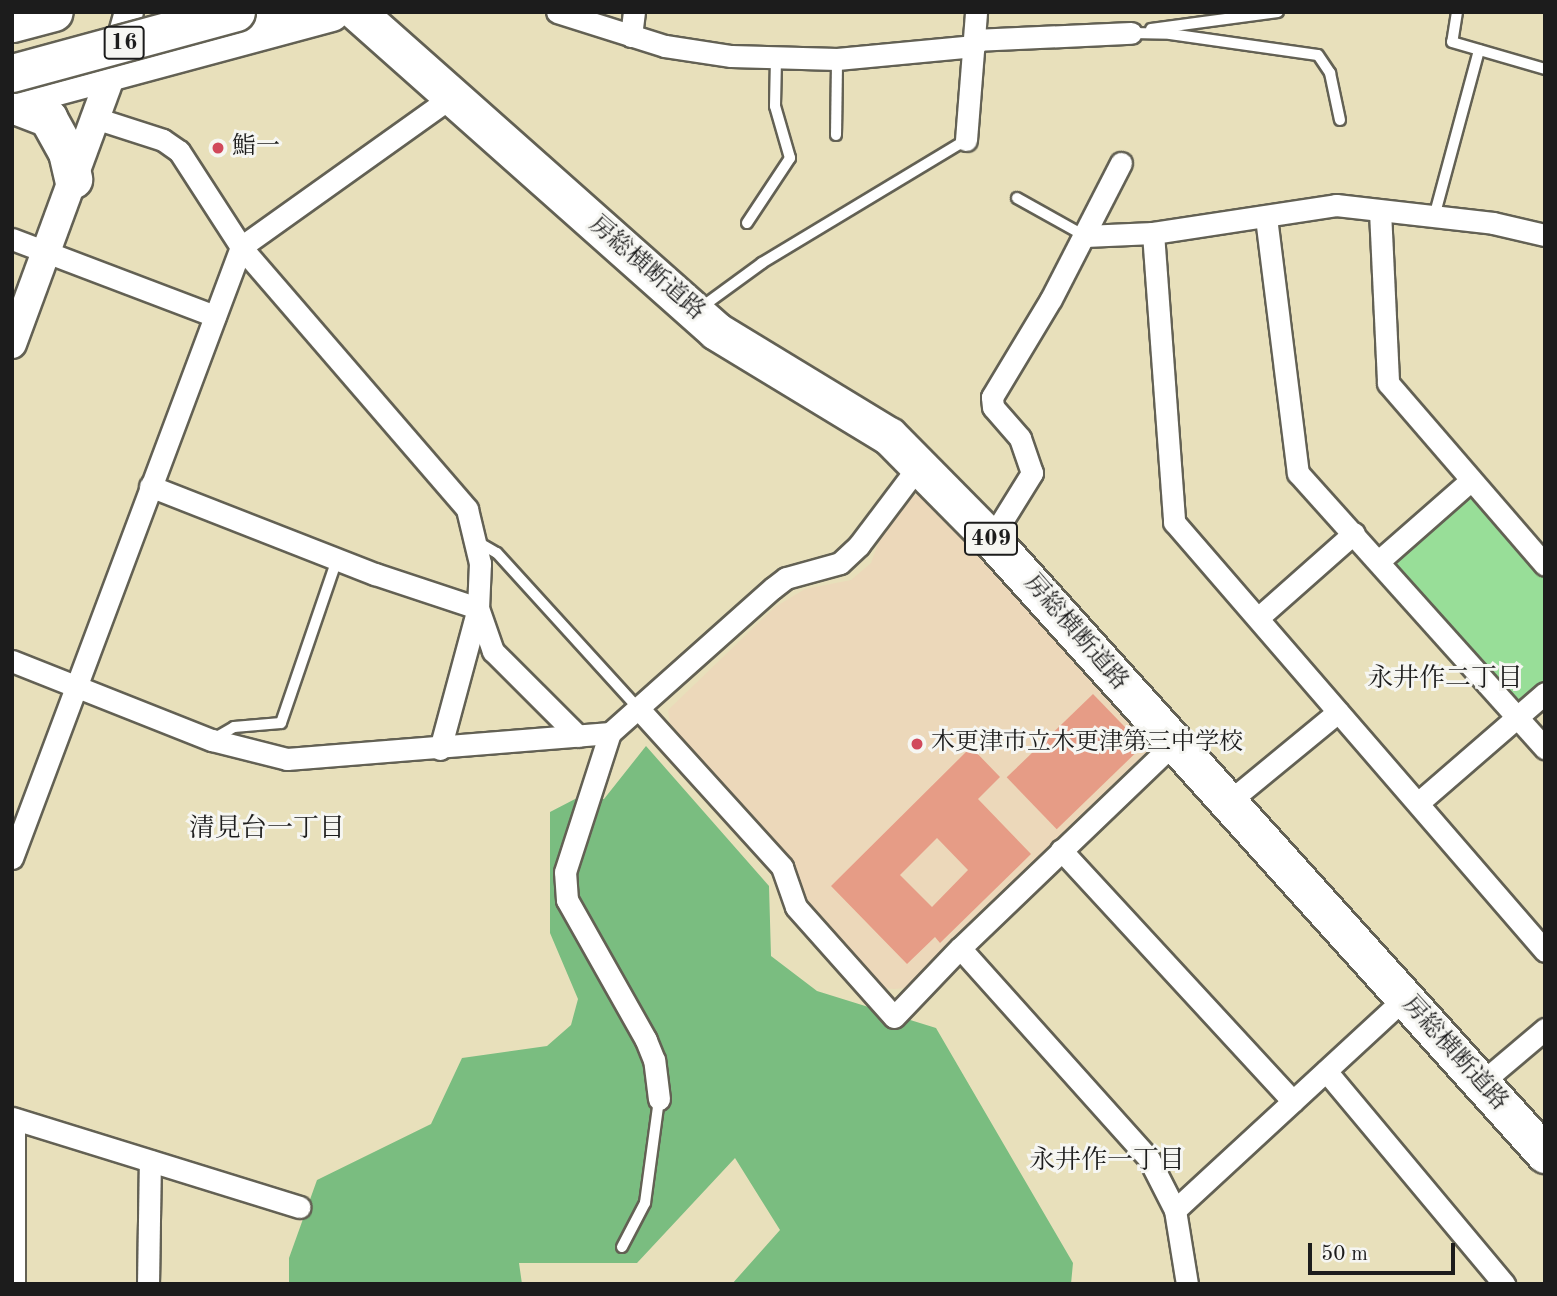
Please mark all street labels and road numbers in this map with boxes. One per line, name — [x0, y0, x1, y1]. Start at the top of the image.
road number: 16 — [103, 24, 145, 62]
street label: 房総横断道路 — [582, 211, 710, 327]
road number: 409 — [963, 520, 1019, 558]
street label: 房総横断道路 — [1017, 569, 1133, 697]
street label: 房総横断道路 — [1395, 991, 1513, 1117]

